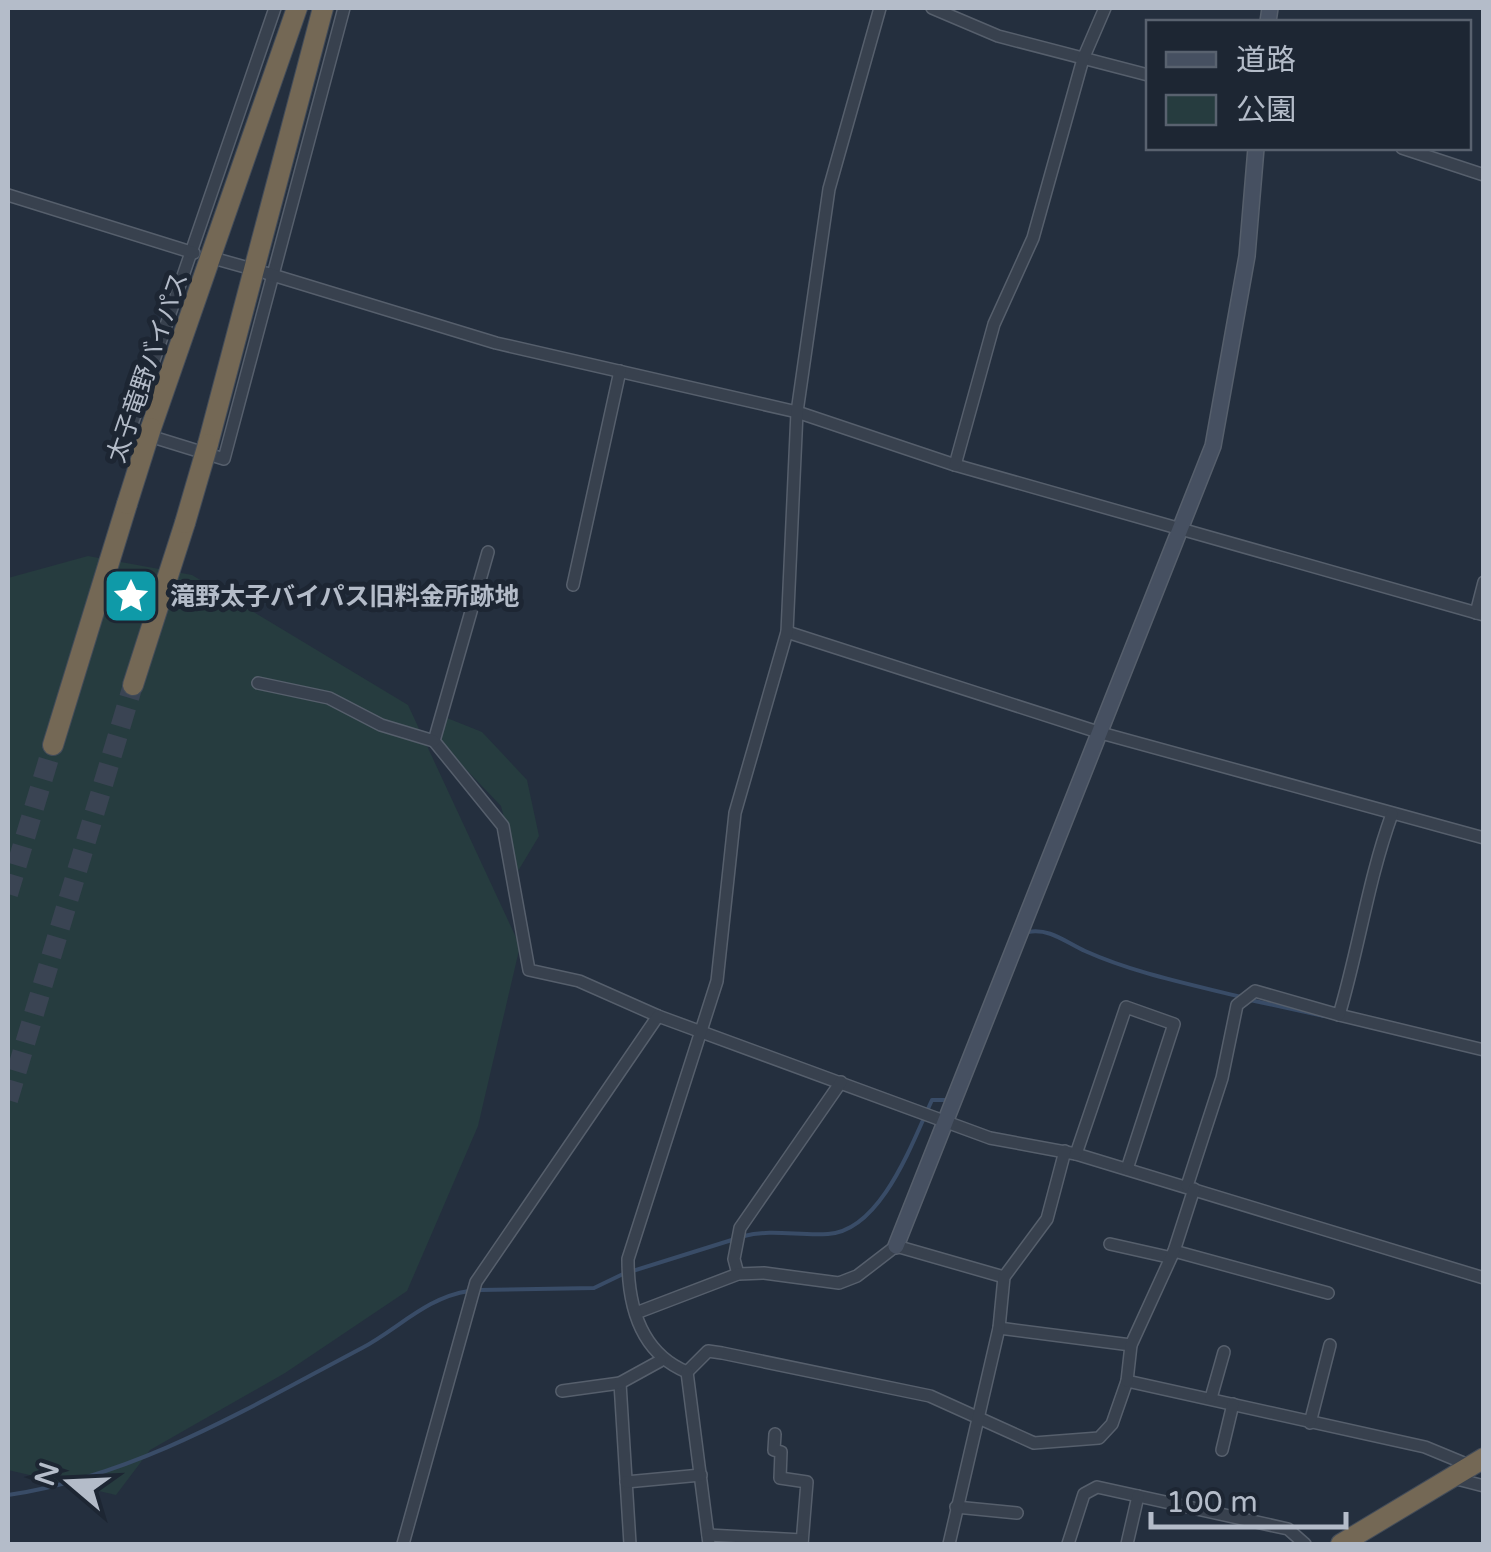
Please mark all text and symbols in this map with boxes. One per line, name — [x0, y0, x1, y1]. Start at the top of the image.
legend — [1146, 20, 1471, 150]
text: 道路 — [1236, 42, 1296, 79]
text: 公園 — [1236, 92, 1296, 129]
street label: 太子竜野バイパス — [101, 268, 195, 467]
place icon: 滝野太子バイパス旧料金所跡地 — [101, 566, 161, 626]
place label: 滝野太子バイパス旧料金所跡地 — [170, 582, 520, 612]
north arrow — [20, 1432, 120, 1532]
text: N — [28, 1458, 67, 1490]
scale bar — [1151, 1467, 1346, 1529]
text: 100 m — [1166, 1484, 1258, 1521]

